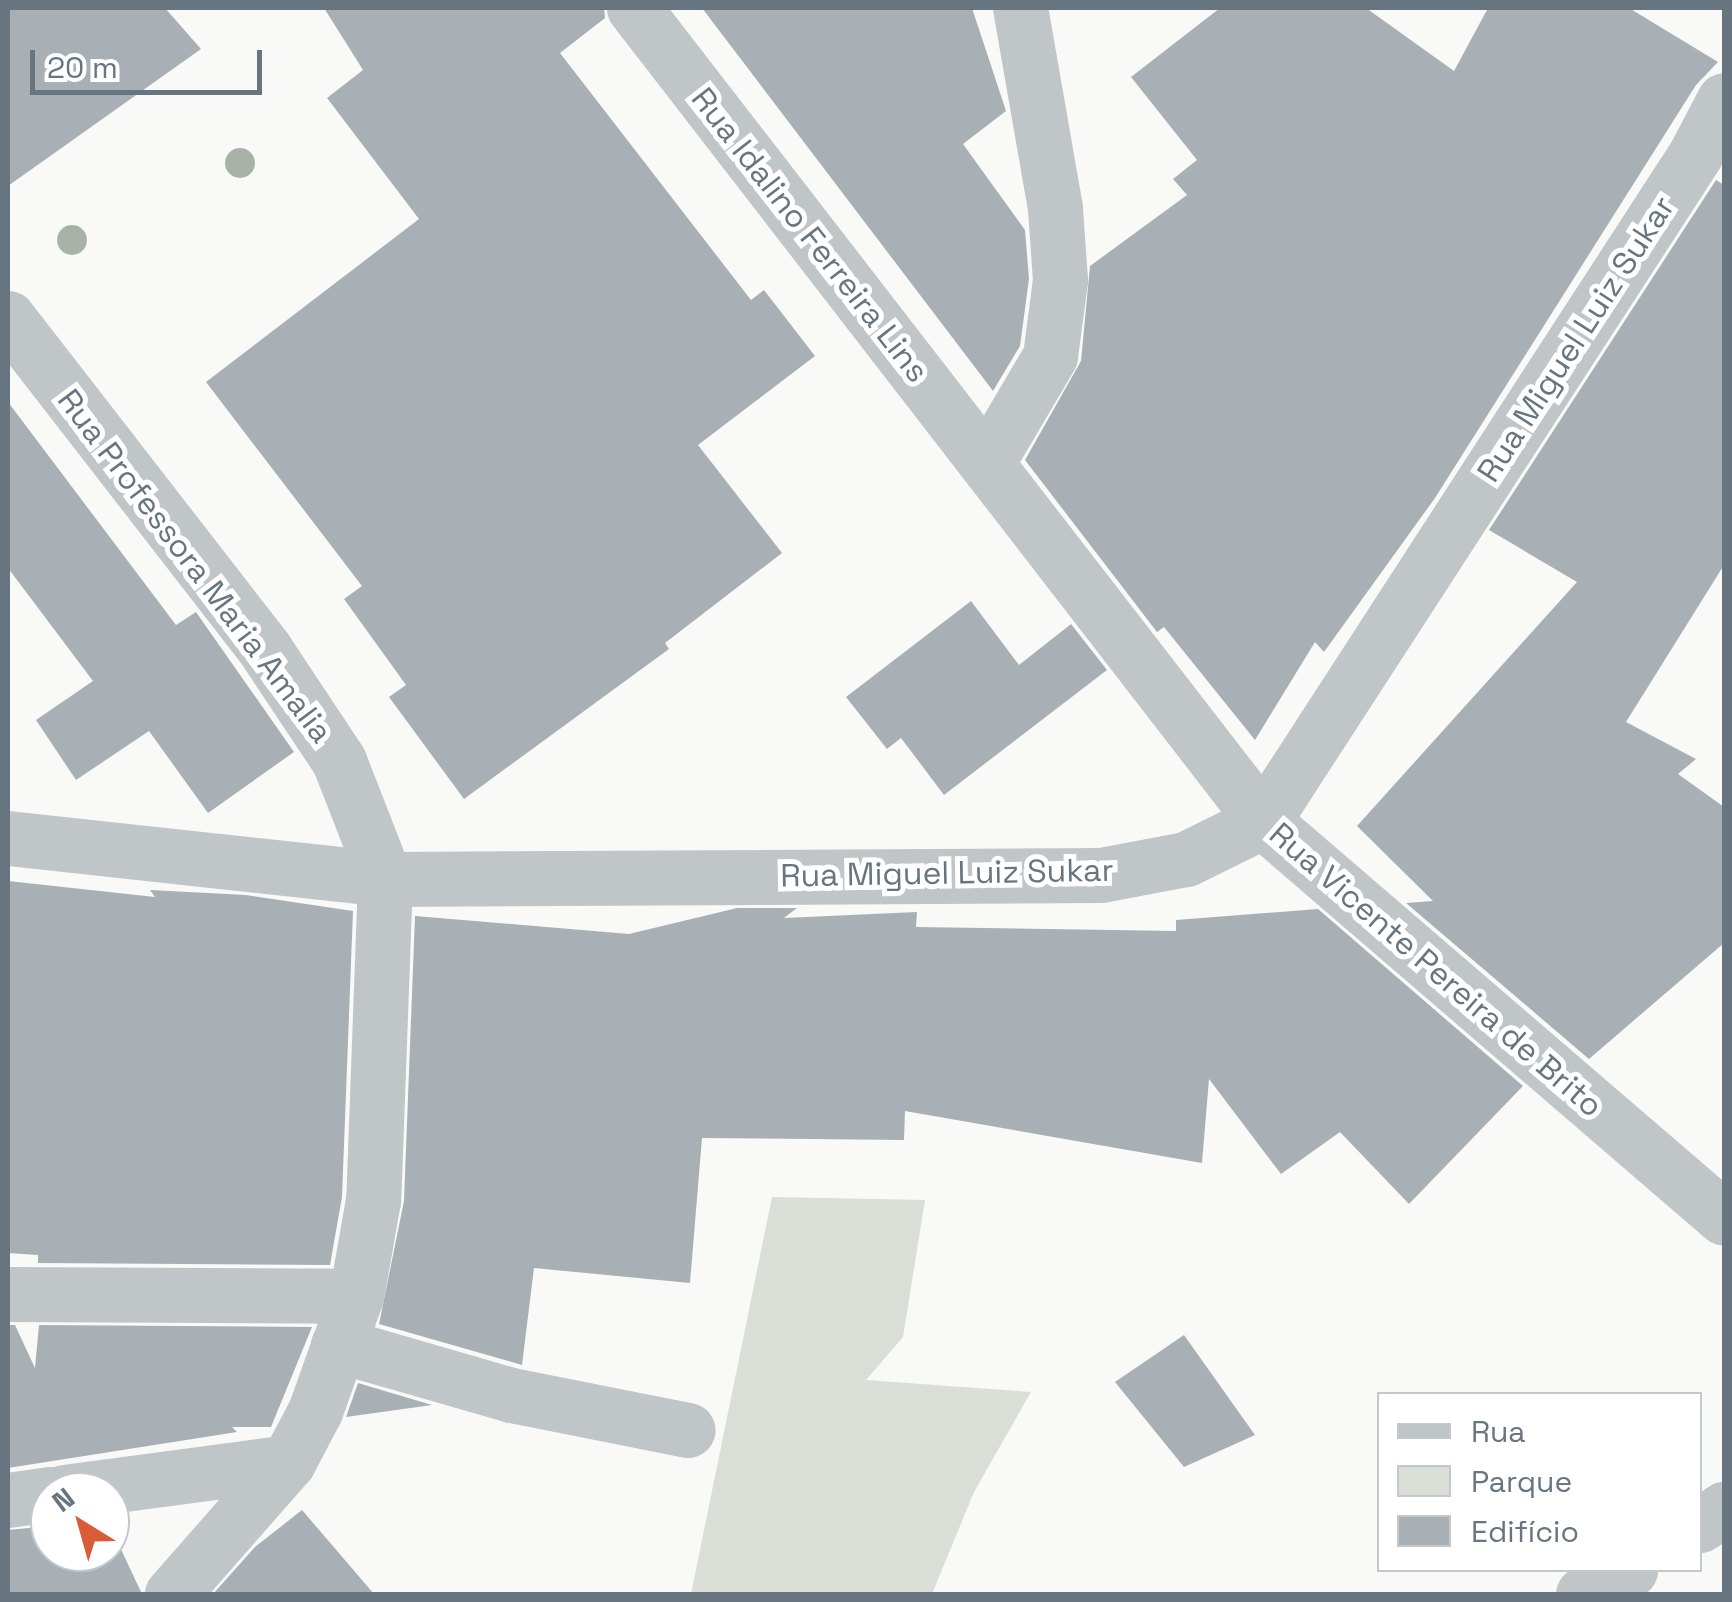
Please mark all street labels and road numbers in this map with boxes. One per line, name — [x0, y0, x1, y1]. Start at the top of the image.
street label: Rua Idalino Ferreira Lins — [683, 80, 937, 390]
street label: Rua Miguel Luiz Sukar — [1469, 189, 1683, 489]
street label: Rua Professora Maria Amalia — [49, 382, 341, 750]
street label: Rua Vicente Pereira de Brito — [1261, 815, 1611, 1125]
street label: Rua Miguel Luiz Sukar — [780, 851, 1114, 895]

